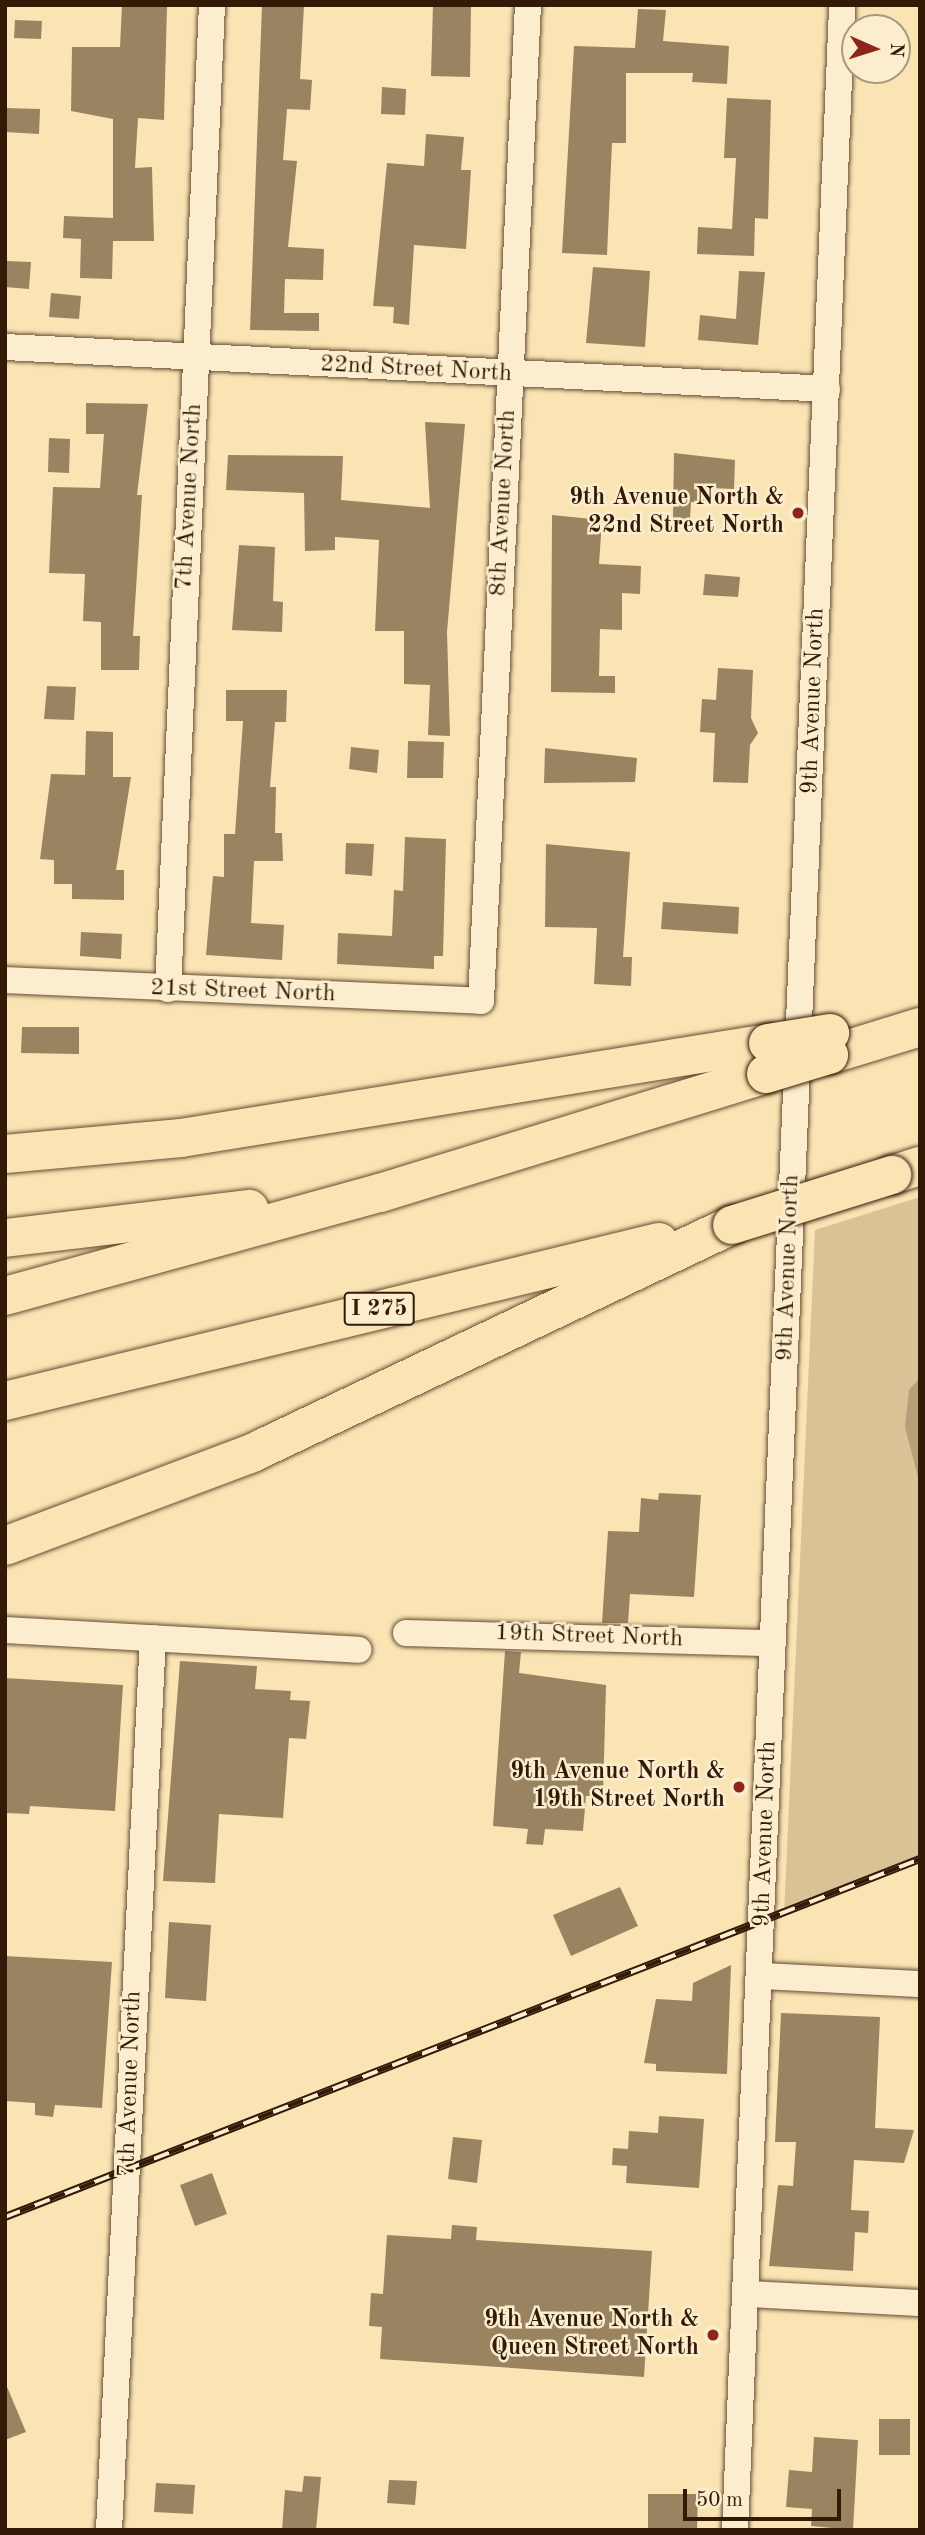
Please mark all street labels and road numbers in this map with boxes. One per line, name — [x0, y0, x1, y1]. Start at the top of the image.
street label: 22nd Street North — [319, 351, 513, 389]
street label: 7th Avenue North — [171, 403, 209, 591]
street label: 8th Avenue North — [485, 409, 523, 597]
street label: 9th Avenue North — [796, 607, 832, 795]
street label: 21st Street North — [150, 974, 336, 1010]
street label: 9th Avenue North — [771, 1174, 807, 1362]
road number: I 275 — [342, 1290, 416, 1328]
street label: 19th Street North — [495, 1619, 683, 1655]
street label: 9th Avenue North — [748, 1740, 784, 1928]
street label: 7th Avenue North — [113, 1990, 149, 2178]

